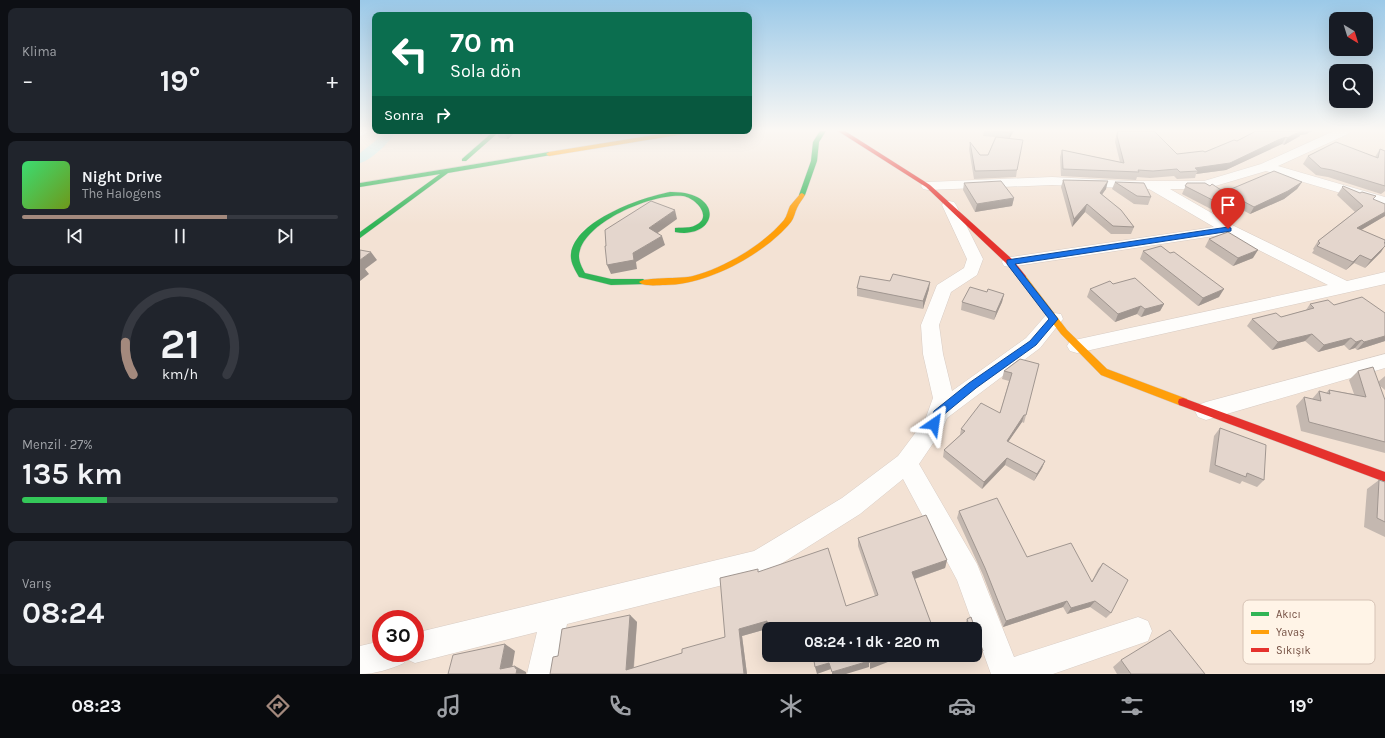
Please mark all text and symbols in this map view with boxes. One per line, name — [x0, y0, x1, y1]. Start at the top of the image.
north arrow — [1329, 12, 1373, 56]
map controls — [1329, 12, 1373, 108]
text: 70 m — [450, 26, 515, 59]
icon: left — [384, 28, 436, 80]
text: Klima — [22, 44, 57, 59]
text: Sola dön — [450, 60, 521, 82]
text: 19° — [160, 63, 200, 99]
button: search — [1329, 64, 1373, 108]
text: − — [22, 68, 34, 94]
text: + — [326, 68, 338, 94]
icon: right — [432, 104, 454, 126]
text: Sonra — [384, 106, 424, 124]
text: Night Drive — [82, 168, 162, 186]
text: The Halogens — [82, 186, 161, 201]
pin — [1211, 188, 1245, 229]
icon: arrive — [1217, 194, 1239, 216]
icon: previous — [64, 225, 86, 247]
icon: pause — [169, 225, 191, 247]
icon: next — [274, 225, 296, 247]
text: 21 — [160, 320, 200, 368]
text: km/h — [162, 366, 198, 383]
position arrow — [913, 403, 955, 445]
text: Menzil · 27% — [22, 437, 93, 452]
text: 135 km — [22, 456, 123, 492]
text: Varış — [22, 576, 51, 591]
text: 08:24 — [22, 595, 104, 631]
legend — [1243, 600, 1375, 664]
text: Akıcı — [1276, 608, 1301, 621]
speed limit sign: 30 — [372, 610, 424, 662]
text: Yavaş — [1276, 626, 1305, 639]
text: 08:24 · 1 dk · 220 m — [804, 633, 940, 651]
text: Sıkışık — [1276, 644, 1311, 657]
icon: directions — [264, 692, 292, 720]
icon: music — [435, 692, 463, 720]
icon: phone — [606, 692, 634, 720]
icon: climate — [777, 692, 805, 720]
icon: car — [948, 692, 976, 720]
icon: filters — [1118, 692, 1146, 720]
text: 08:23 — [71, 695, 121, 717]
text: 19° — [1289, 695, 1314, 717]

